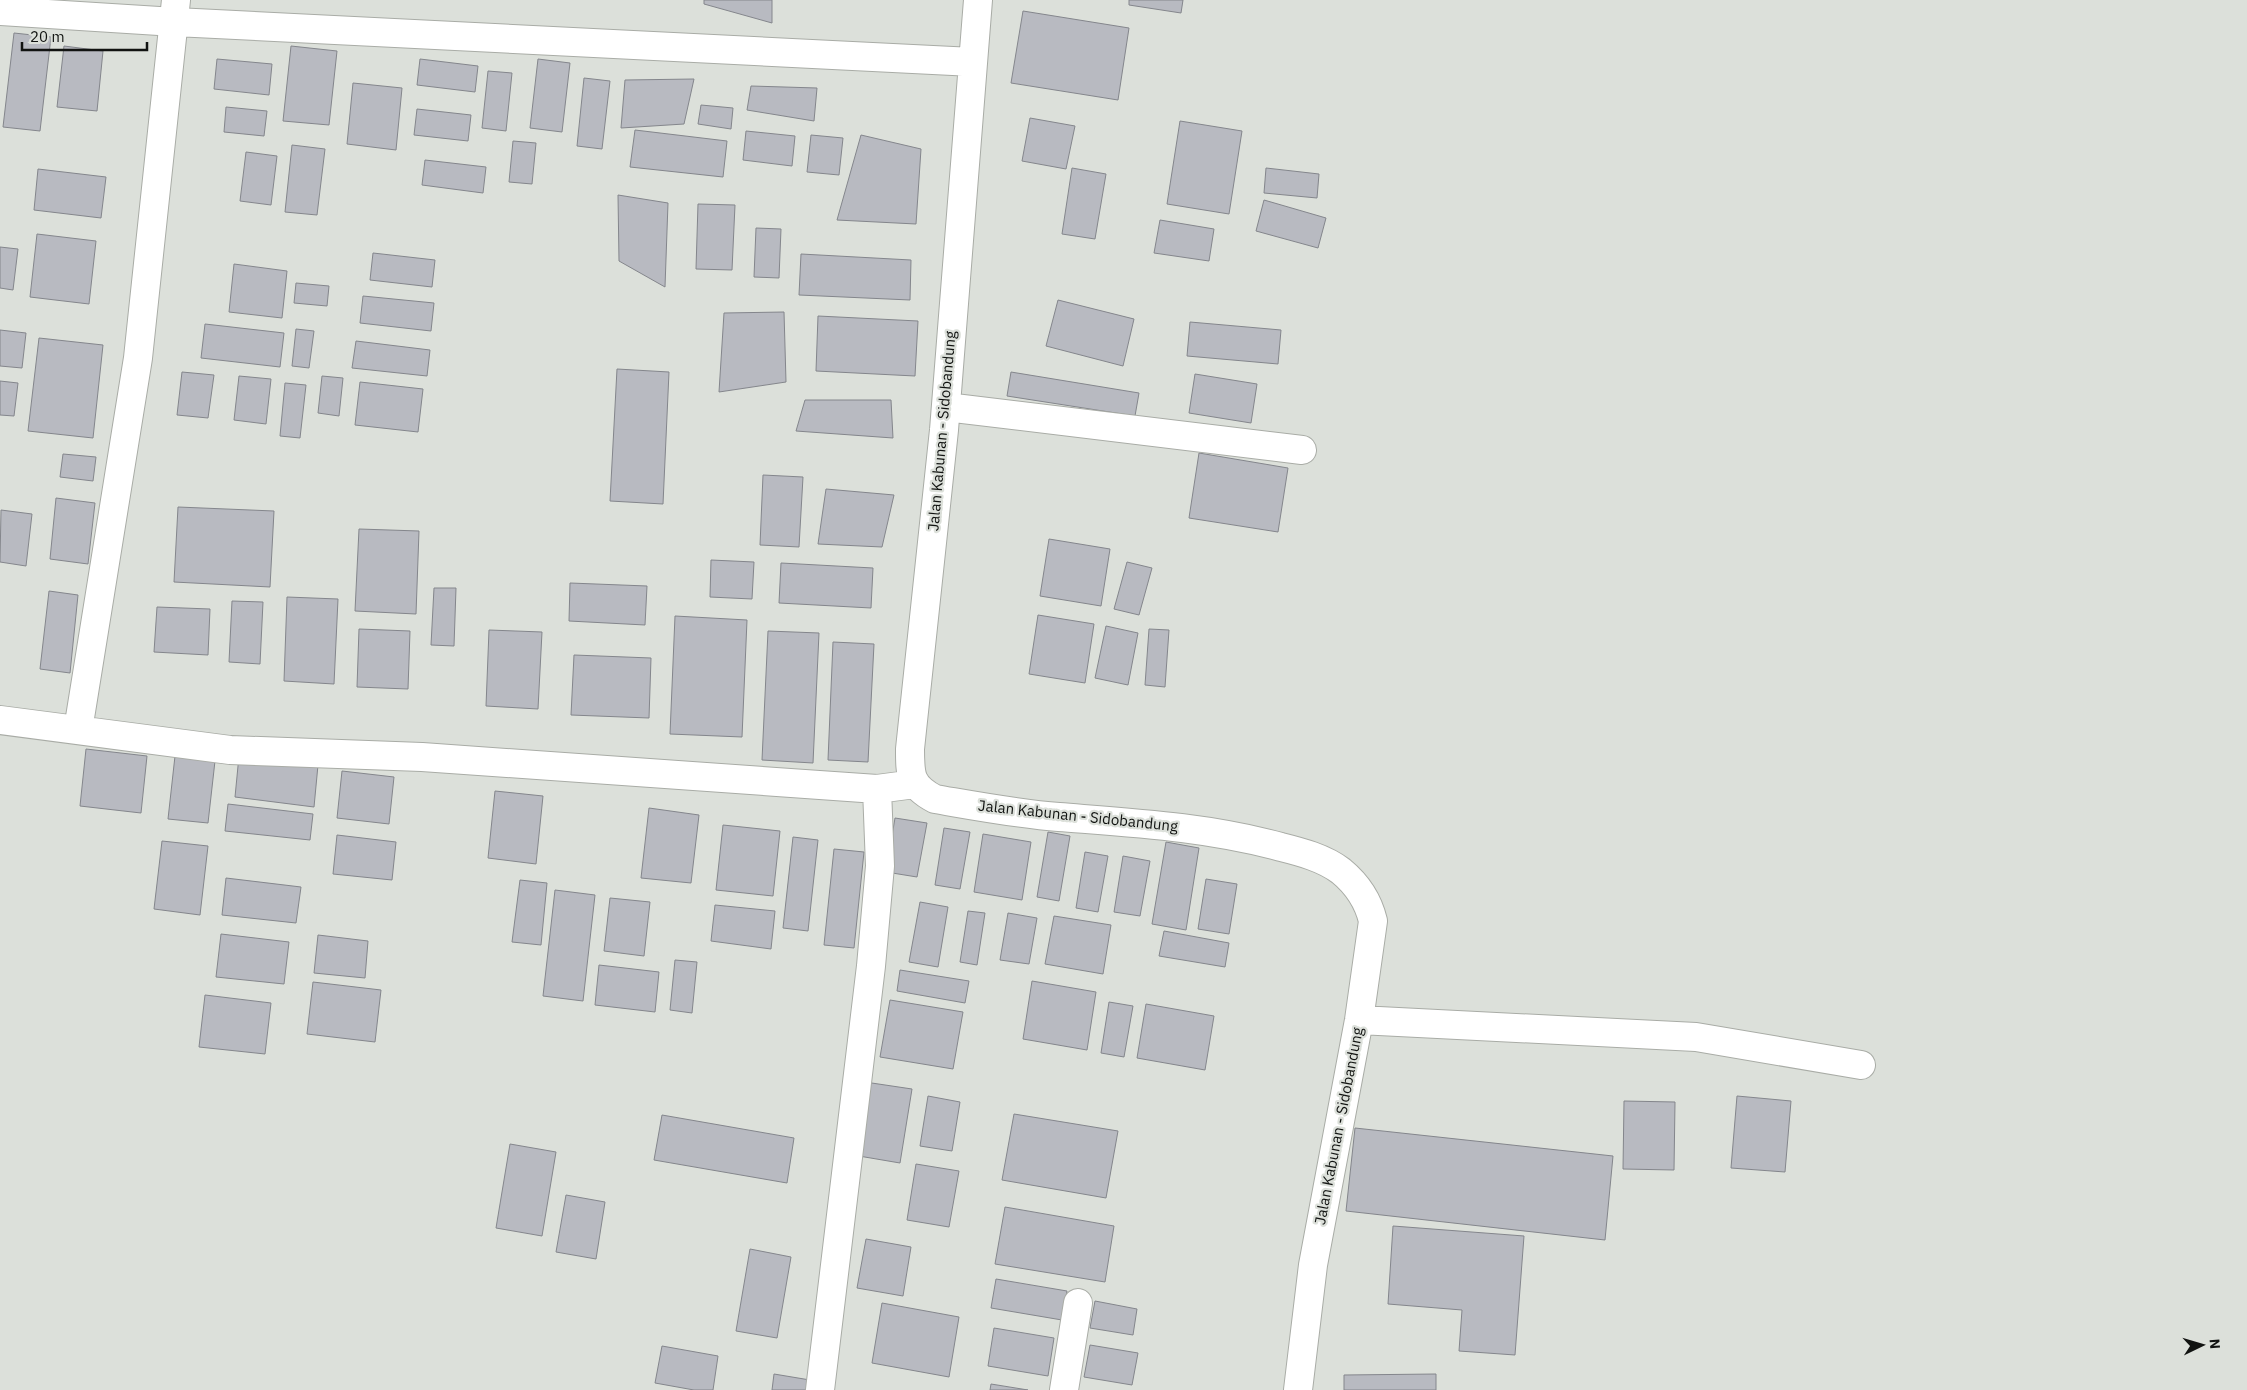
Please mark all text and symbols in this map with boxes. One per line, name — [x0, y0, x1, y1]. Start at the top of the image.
scale bar — [22, 20, 148, 52]
text: 20 m — [30, 27, 65, 46]
street label: Jalan Kabunan - Sidobandung — [923, 330, 960, 532]
street label: Jalan Kabunan - Sidobandung — [977, 796, 1179, 835]
street label: Jalan Kabunan - Sidobandung — [1310, 1025, 1367, 1226]
north arrow — [2177, 1320, 2227, 1370]
text: N — [2206, 1338, 2224, 1350]

